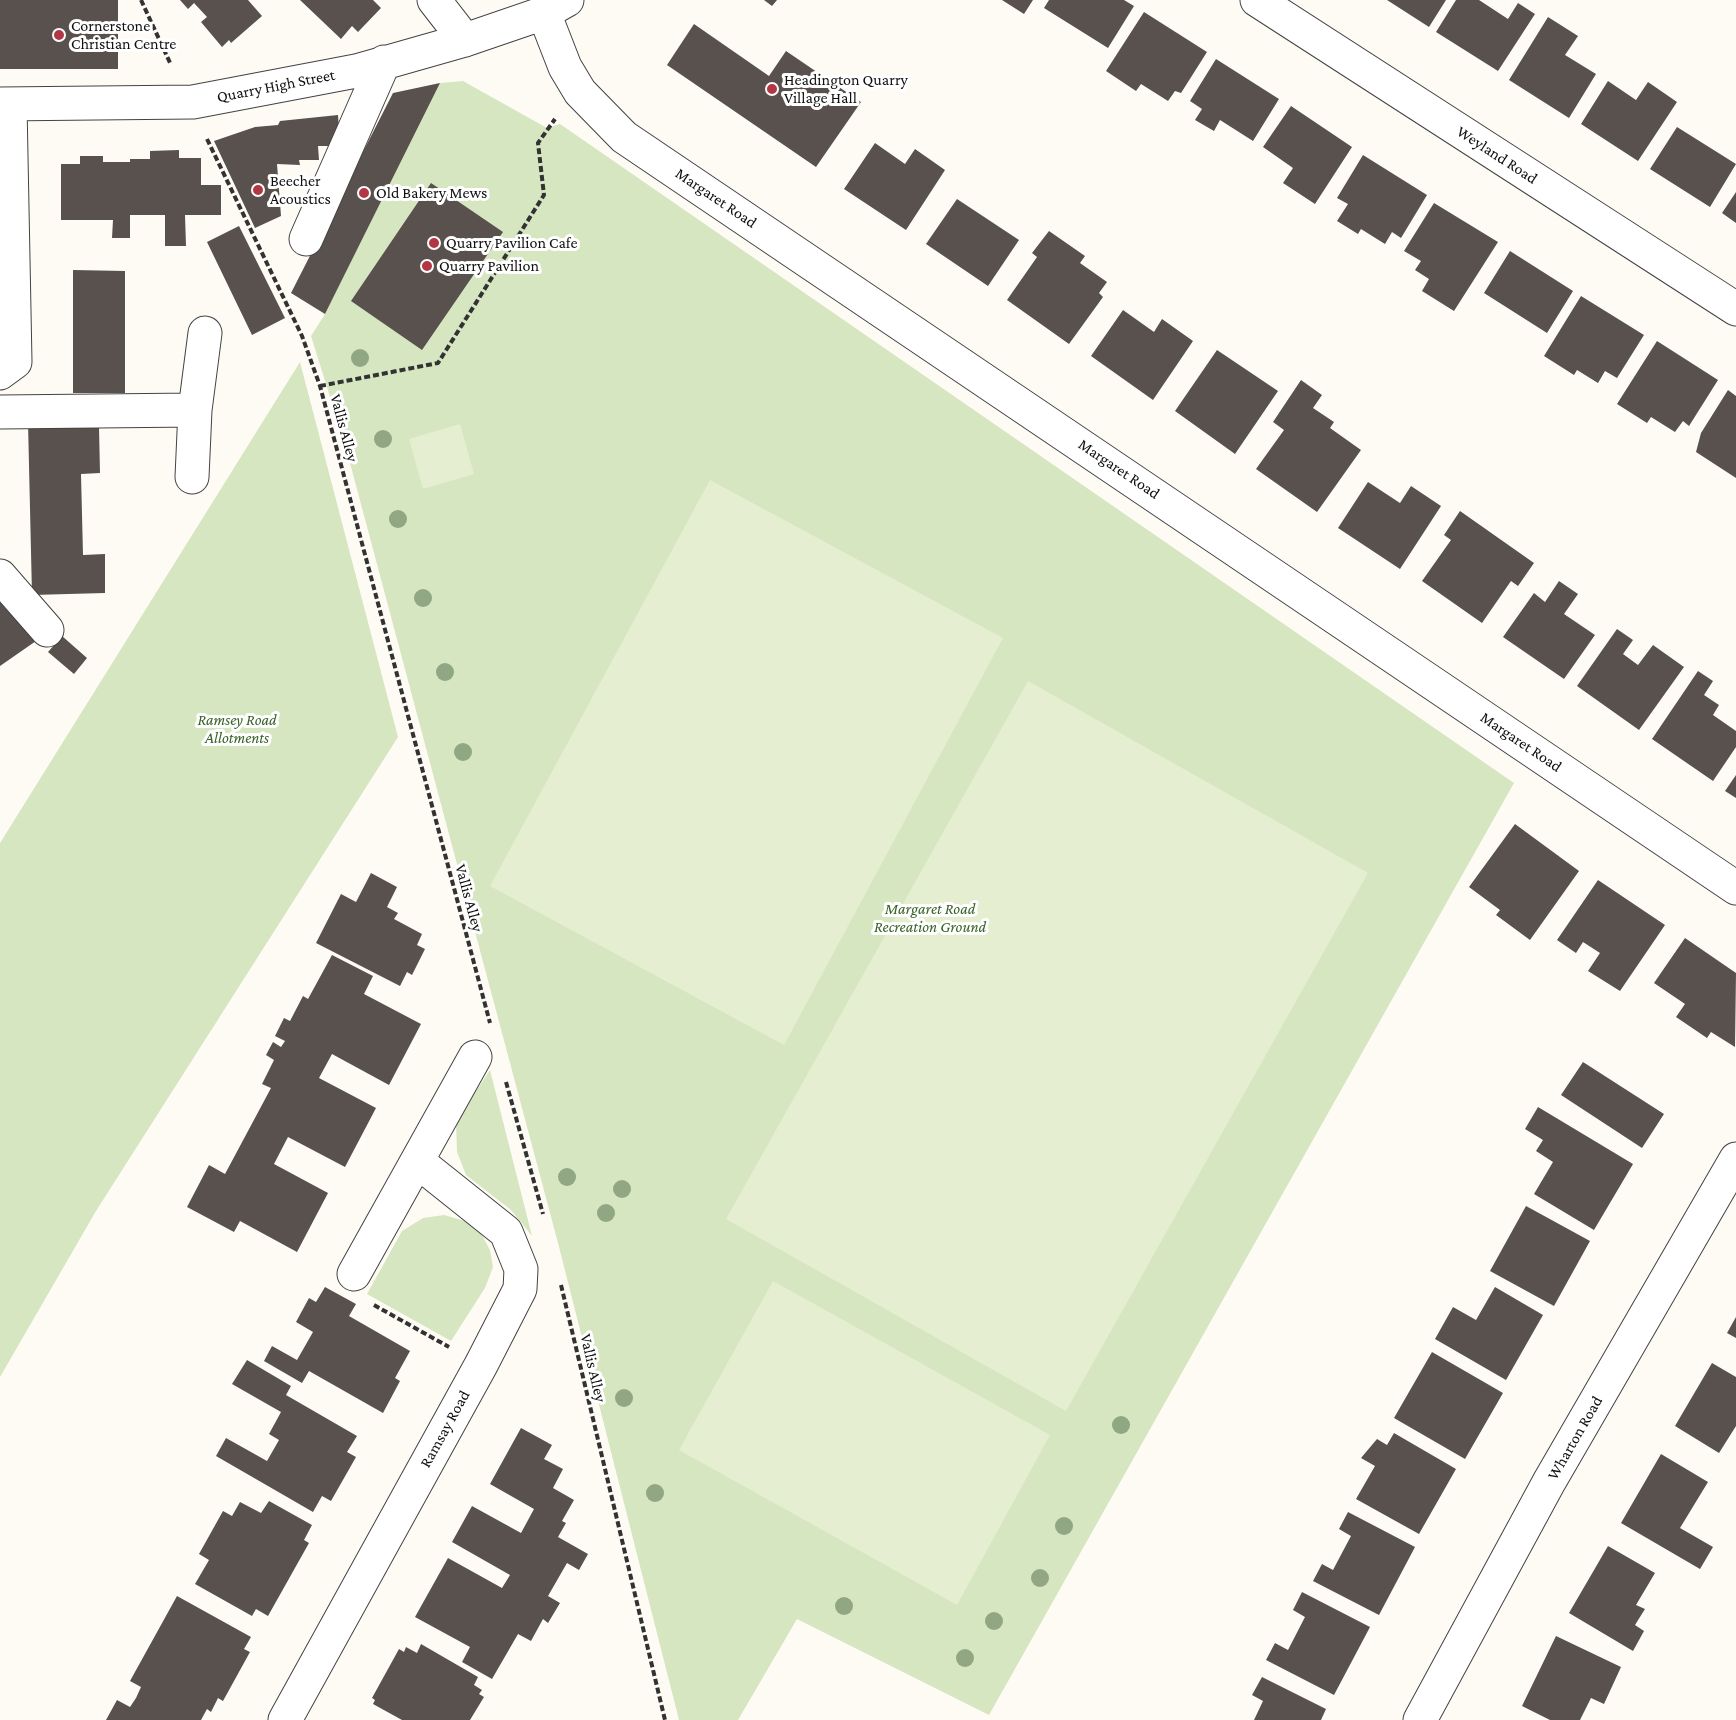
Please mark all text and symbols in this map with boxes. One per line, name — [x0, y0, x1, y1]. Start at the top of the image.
place label: Cornerstone Christian Centre — [71, 16, 176, 54]
marker: Cornerstone Christian Centre — [52, 28, 66, 42]
street label: Quarry High Street — [215, 65, 337, 107]
place label: Headington Quarry Village Hall — [784, 70, 908, 108]
marker: Headington Quarry Village Hall — [765, 82, 779, 96]
street label: Weyland Road — [1453, 122, 1541, 188]
street label: Margaret Road — [672, 164, 760, 232]
place label: Beecher Acoustics — [270, 171, 331, 209]
marker: Beecher Acoustics — [251, 183, 265, 197]
place label: Old Bakery Mews — [376, 183, 487, 203]
marker: Old Bakery Mews — [357, 186, 371, 200]
place label: Quarry Pavilion Cafe — [446, 233, 577, 253]
marker: Quarry Pavilion Cafe — [427, 236, 441, 250]
place label: Quarry Pavilion — [439, 256, 539, 276]
marker: Quarry Pavilion — [420, 259, 434, 273]
street label: Vallis Alley — [326, 392, 362, 464]
street label: Margaret Road — [1075, 435, 1163, 503]
street label: Margaret Road — [1477, 708, 1565, 776]
park label: Ramsey Road Allotments — [197, 710, 277, 748]
street label: Vallis Alley — [451, 862, 487, 934]
park label: Margaret Road Recreation Ground — [874, 899, 986, 937]
street label: Vallis Alley — [576, 1332, 610, 1404]
street label: Ramsay Road — [416, 1387, 474, 1471]
street label: Wharton Road — [1543, 1393, 1607, 1483]

